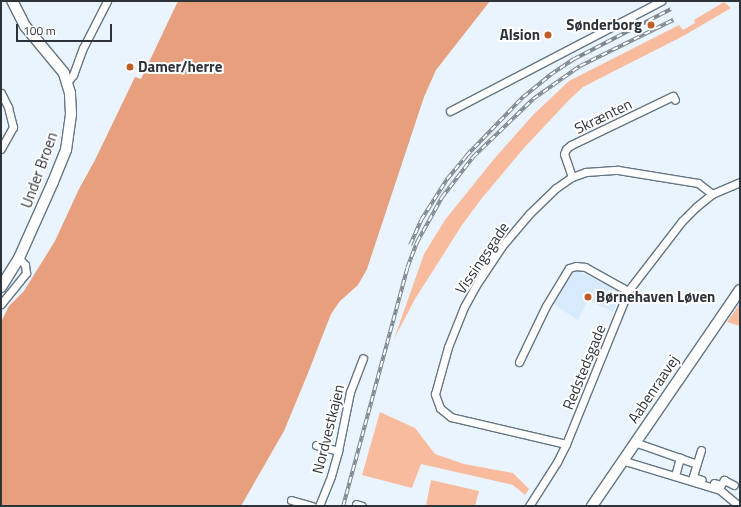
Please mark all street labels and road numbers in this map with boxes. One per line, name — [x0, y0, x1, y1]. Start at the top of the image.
street label: Skrænten — [571, 94, 635, 138]
street label: Under Broen — [17, 130, 61, 210]
street label: Vissingsgade — [451, 219, 513, 297]
street label: Redstedsgade — [559, 322, 609, 412]
street label: Aabenraavej — [624, 352, 682, 426]
street label: Nordvestkajen — [308, 382, 348, 476]

